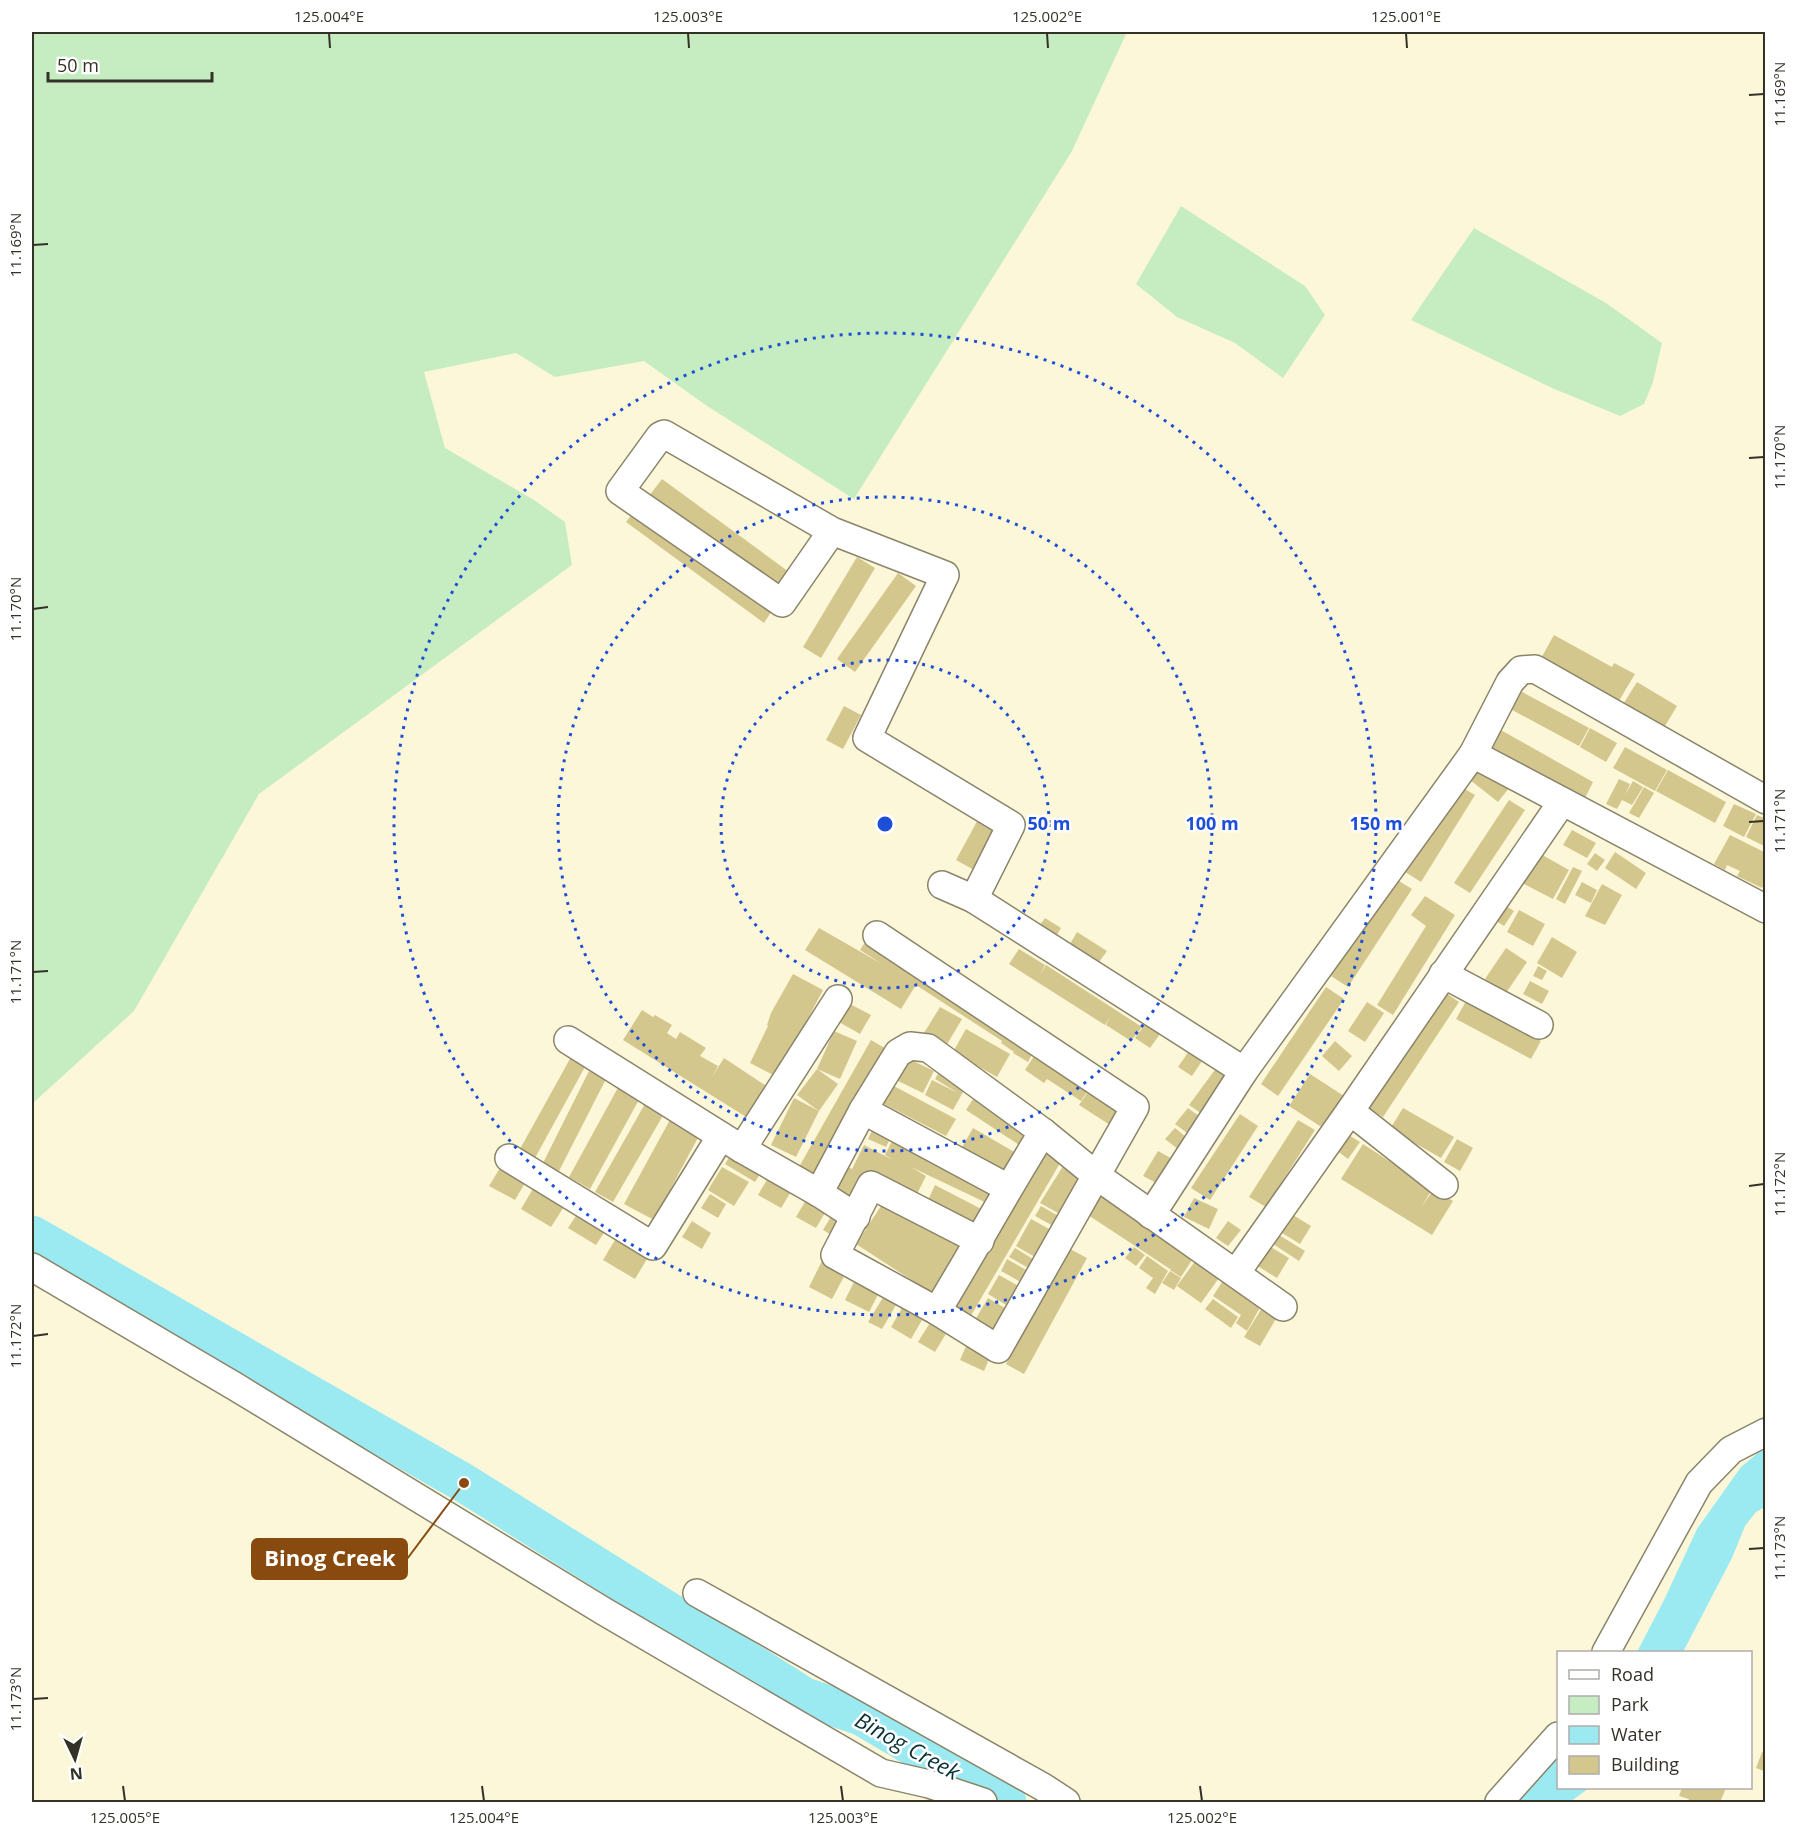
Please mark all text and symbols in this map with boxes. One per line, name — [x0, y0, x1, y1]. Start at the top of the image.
text: 125.004°E — [294, 6, 364, 26]
text: 125.003°E — [653, 6, 723, 26]
text: 125.002°E — [1012, 6, 1082, 26]
text: 125.001°E — [1371, 6, 1441, 26]
scale bar — [48, 45, 212, 83]
text: 50 m — [57, 53, 99, 77]
text: 11.169°N — [1769, 62, 1789, 126]
text: 11.169°N — [5, 213, 25, 277]
text: 11.170°N — [1769, 425, 1789, 489]
text: 11.170°N — [5, 577, 25, 641]
text: 11.171°N — [1769, 789, 1789, 853]
text: 50 m — [1028, 811, 1070, 835]
text: 100 m — [1185, 811, 1239, 835]
text: 150 m — [1349, 811, 1403, 835]
centre of rings — [875, 814, 895, 834]
text: 11.171°N — [5, 940, 25, 1004]
text: 11.172°N — [1769, 1152, 1789, 1216]
text: 11.172°N — [5, 1304, 25, 1368]
text: 11.173°N — [1769, 1516, 1789, 1580]
callout: Binog Creek — [252, 1539, 407, 1579]
text: Binog Creek — [264, 1542, 396, 1572]
legend — [1557, 1651, 1752, 1789]
text: Road — [1611, 1662, 1654, 1686]
text: 11.173°N — [5, 1667, 25, 1731]
text: Park — [1611, 1692, 1649, 1716]
water label: Binog Creek — [850, 1704, 967, 1787]
text: Water — [1611, 1722, 1662, 1746]
north arrow — [45, 1729, 105, 1789]
text: Building — [1611, 1752, 1679, 1776]
text: N — [69, 1762, 84, 1785]
text: 125.005°E — [90, 1807, 160, 1827]
text: 125.004°E — [449, 1807, 519, 1827]
text: 125.003°E — [808, 1807, 878, 1827]
text: 125.002°E — [1167, 1807, 1237, 1827]

